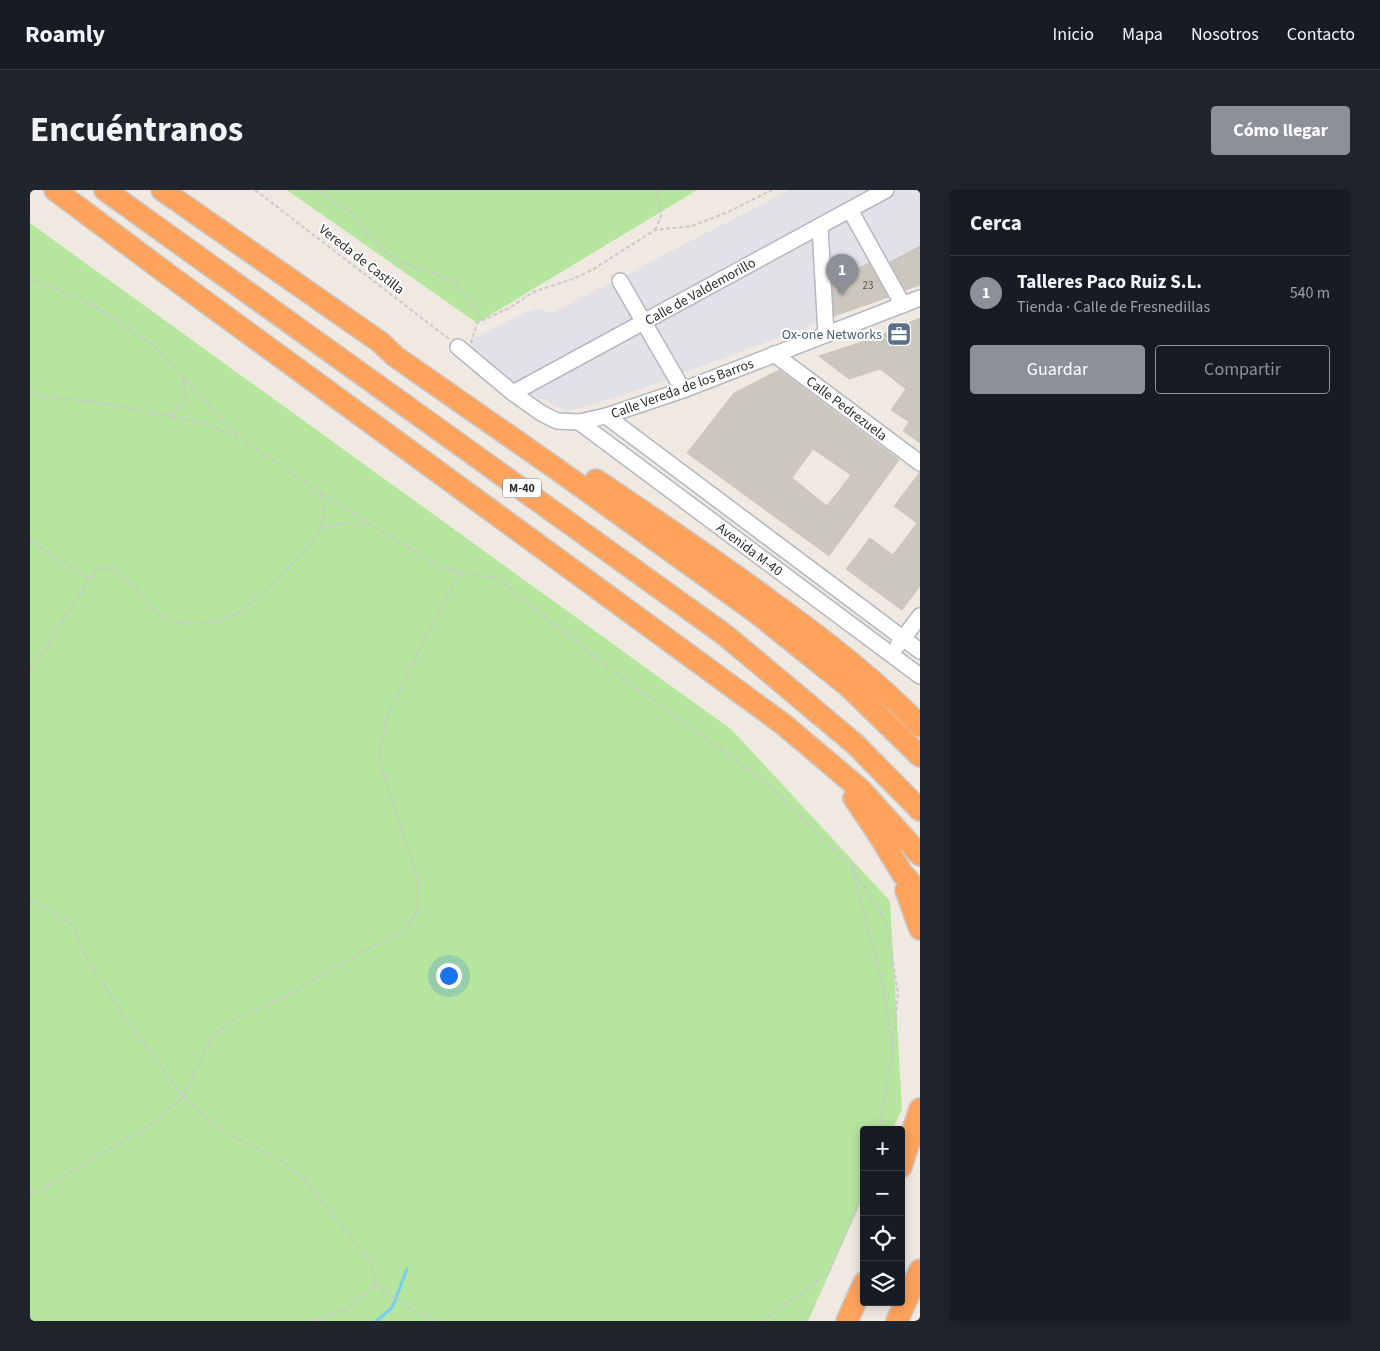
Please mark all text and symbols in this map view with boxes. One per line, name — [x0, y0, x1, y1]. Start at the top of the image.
text: Roamly — [25, 17, 105, 52]
text: Inicio — [1053, 22, 1094, 47]
text: Mapa — [1122, 22, 1163, 47]
text: Nosotros — [1191, 22, 1259, 47]
text: Contacto — [1287, 22, 1355, 47]
text: Encuéntranos — [30, 105, 243, 155]
button: Cómo llegar — [1211, 106, 1350, 155]
text: Cerca — [970, 208, 1022, 238]
street label: Vereda de Castilla — [314, 220, 408, 300]
street label: Calle de Valdemorillo — [641, 253, 760, 331]
pin: 1 — [826, 254, 858, 295]
text: Talleres Paco Ruiz S.L. — [1017, 269, 1202, 296]
house number: 23 — [863, 278, 873, 293]
text: 1 — [982, 282, 990, 304]
text: 540 m — [1290, 282, 1330, 304]
text: Tienda · Calle de Fresnedillas — [1017, 296, 1210, 318]
office icon: Ox-one Networks — [886, 321, 912, 347]
place label: Ox-one Networks — [782, 325, 882, 345]
button: Guardar — [970, 345, 1145, 394]
button: Compartir — [1155, 345, 1330, 394]
street label: Calle Vereda de los Barros — [608, 354, 757, 424]
street label: Calle Pedrezuela — [802, 372, 891, 446]
road number: M-40 — [503, 478, 541, 498]
street label: Avenida M-40 — [712, 518, 787, 581]
your location — [436, 963, 462, 989]
map controls — [860, 1126, 905, 1306]
button: + — [860, 1126, 905, 1171]
button: − — [860, 1171, 905, 1216]
button: locate — [860, 1216, 905, 1261]
button: layers — [860, 1261, 905, 1306]

